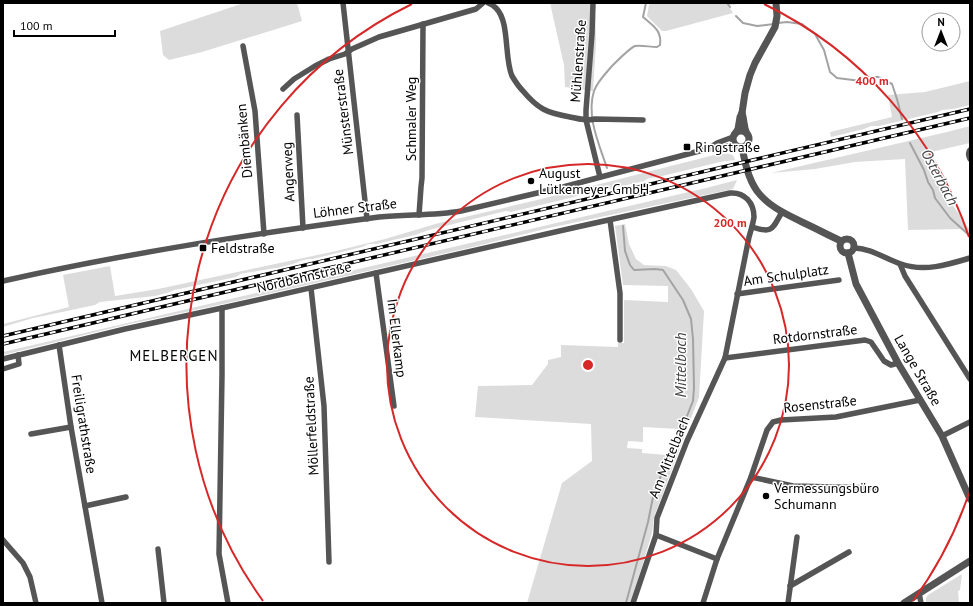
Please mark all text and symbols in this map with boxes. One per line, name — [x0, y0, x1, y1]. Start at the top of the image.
scale bar — [14, 12, 115, 38]
north arrow — [921, 12, 961, 52]
text: N — [937, 15, 945, 29]
text: 100 m — [20, 18, 53, 33]
street label: Mühlenstraße — [566, 19, 590, 103]
street label: Münsterstraße — [329, 68, 357, 156]
text: 400 m — [855, 73, 889, 88]
street label: Schmaler Weg — [402, 77, 420, 161]
street label: Diembänken — [232, 103, 256, 179]
place label: Ringstraße — [695, 138, 760, 156]
street label: Angerweg — [277, 142, 299, 202]
marker: Ringstraße — [682, 142, 692, 152]
water label: Osterbach — [917, 145, 963, 209]
place label: August Lütkemeyer GmbH — [539, 164, 649, 198]
marker: August Lütkemeyer GmbH — [526, 176, 536, 186]
street label: Löhner Straße — [312, 194, 398, 222]
text: 200 m — [713, 215, 747, 230]
place label: Feldstraße — [211, 239, 275, 257]
marker: Feldstraße — [198, 243, 208, 253]
street label: Nordbahnstraße — [255, 257, 353, 297]
street label: Am Schulplatz — [742, 260, 830, 290]
street label: Im Ellerkamp — [383, 298, 411, 378]
street label: Rotdornstraße — [772, 320, 858, 348]
street label: Lange Straße — [890, 331, 946, 409]
water label: Mittelbach — [671, 332, 690, 397]
district label: MELBERGEN — [129, 346, 219, 365]
centre of rings — [581, 358, 595, 372]
street label: Freiligrathstraße — [67, 373, 101, 475]
street label: Möllerfeldstraße — [299, 376, 323, 476]
street label: Rosenstraße — [782, 391, 858, 417]
street label: Am Mittelbach — [644, 413, 694, 501]
place label: Vermessungsbüro Schumann — [773, 479, 879, 513]
marker: Vermessungsbüro Schumann — [761, 491, 771, 501]

